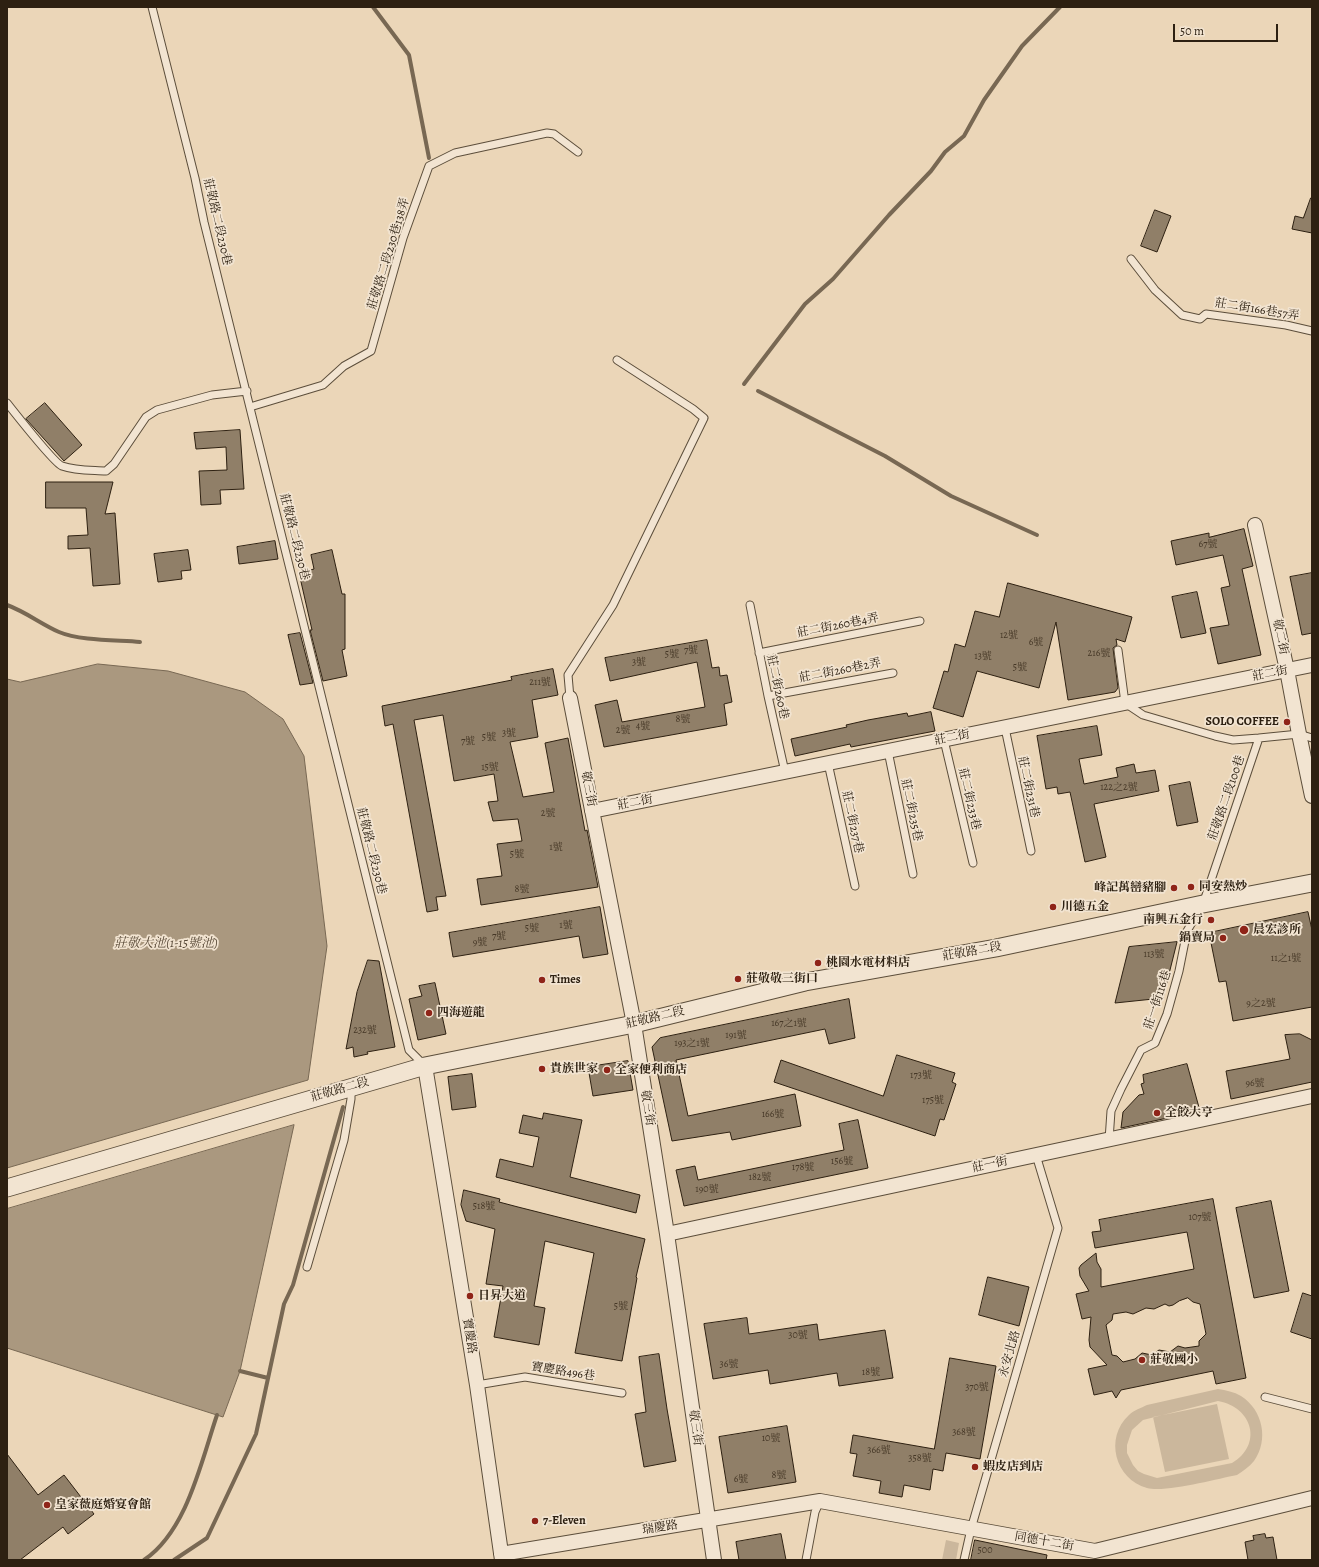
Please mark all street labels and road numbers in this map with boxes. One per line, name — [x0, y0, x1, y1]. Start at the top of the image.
street label: 莊敬路二段230巷 — [200, 177, 234, 267]
street label: 莊敬路二段230巷138弄 — [365, 196, 413, 312]
street label: 莊二街166巷57弄 — [1214, 296, 1300, 324]
street label: 莊敬路二段230巷 — [276, 492, 312, 582]
street label: 莊二街260巷4弄 — [796, 611, 880, 641]
street label: 敬二街 — [1269, 618, 1291, 656]
street label: 莊二街260巷 — [763, 653, 791, 721]
street label: 莊二街260巷2弄 — [798, 656, 882, 686]
street label: 莊二街 — [1251, 663, 1289, 685]
street label: 莊二街 — [933, 727, 971, 749]
street label: 莊敬路二段100巷 — [1206, 754, 1248, 842]
street label: 莊二街231巷 — [1014, 755, 1042, 819]
street label: 莊二街233巷 — [955, 766, 983, 832]
street label: 敬三街 — [577, 770, 599, 808]
street label: 莊二街235巷 — [897, 777, 925, 843]
street label: 莊二街237巷 — [838, 789, 866, 855]
street label: 莊二街 — [616, 792, 654, 814]
street label: 莊敬路二段230巷 — [353, 806, 389, 896]
street label: 莊敬路二段 — [941, 940, 1003, 964]
street label: 莊一街116巷 — [1142, 968, 1174, 1032]
street label: 莊敬路二段 — [624, 1004, 686, 1032]
street label: 莊敬路二段 — [309, 1075, 371, 1105]
street label: 敬三街 — [637, 1089, 657, 1127]
street label: 莊一街 — [971, 1154, 1009, 1176]
street label: 寶慶路 — [459, 1317, 479, 1355]
street label: 永安北路 — [996, 1329, 1024, 1379]
street label: 寶慶路496巷 — [530, 1360, 596, 1384]
street label: 敬三街 — [685, 1409, 705, 1447]
street label: 瑞慶路 — [641, 1518, 679, 1538]
street label: 同德十二街 — [1013, 1530, 1075, 1554]

